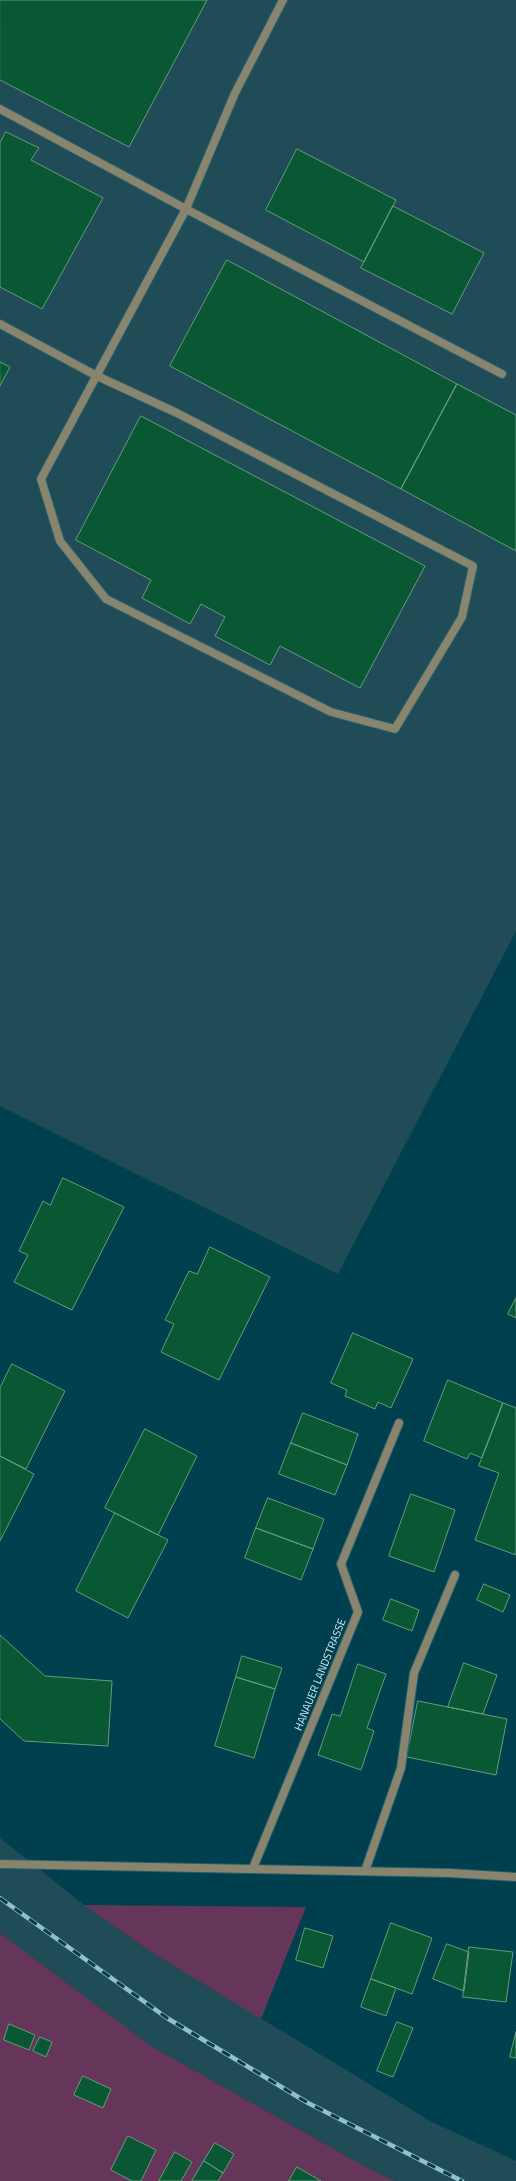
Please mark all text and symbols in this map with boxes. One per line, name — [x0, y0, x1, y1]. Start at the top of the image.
street label: HANAUER LANDSTRASSE — [292, 1617, 350, 1733]

